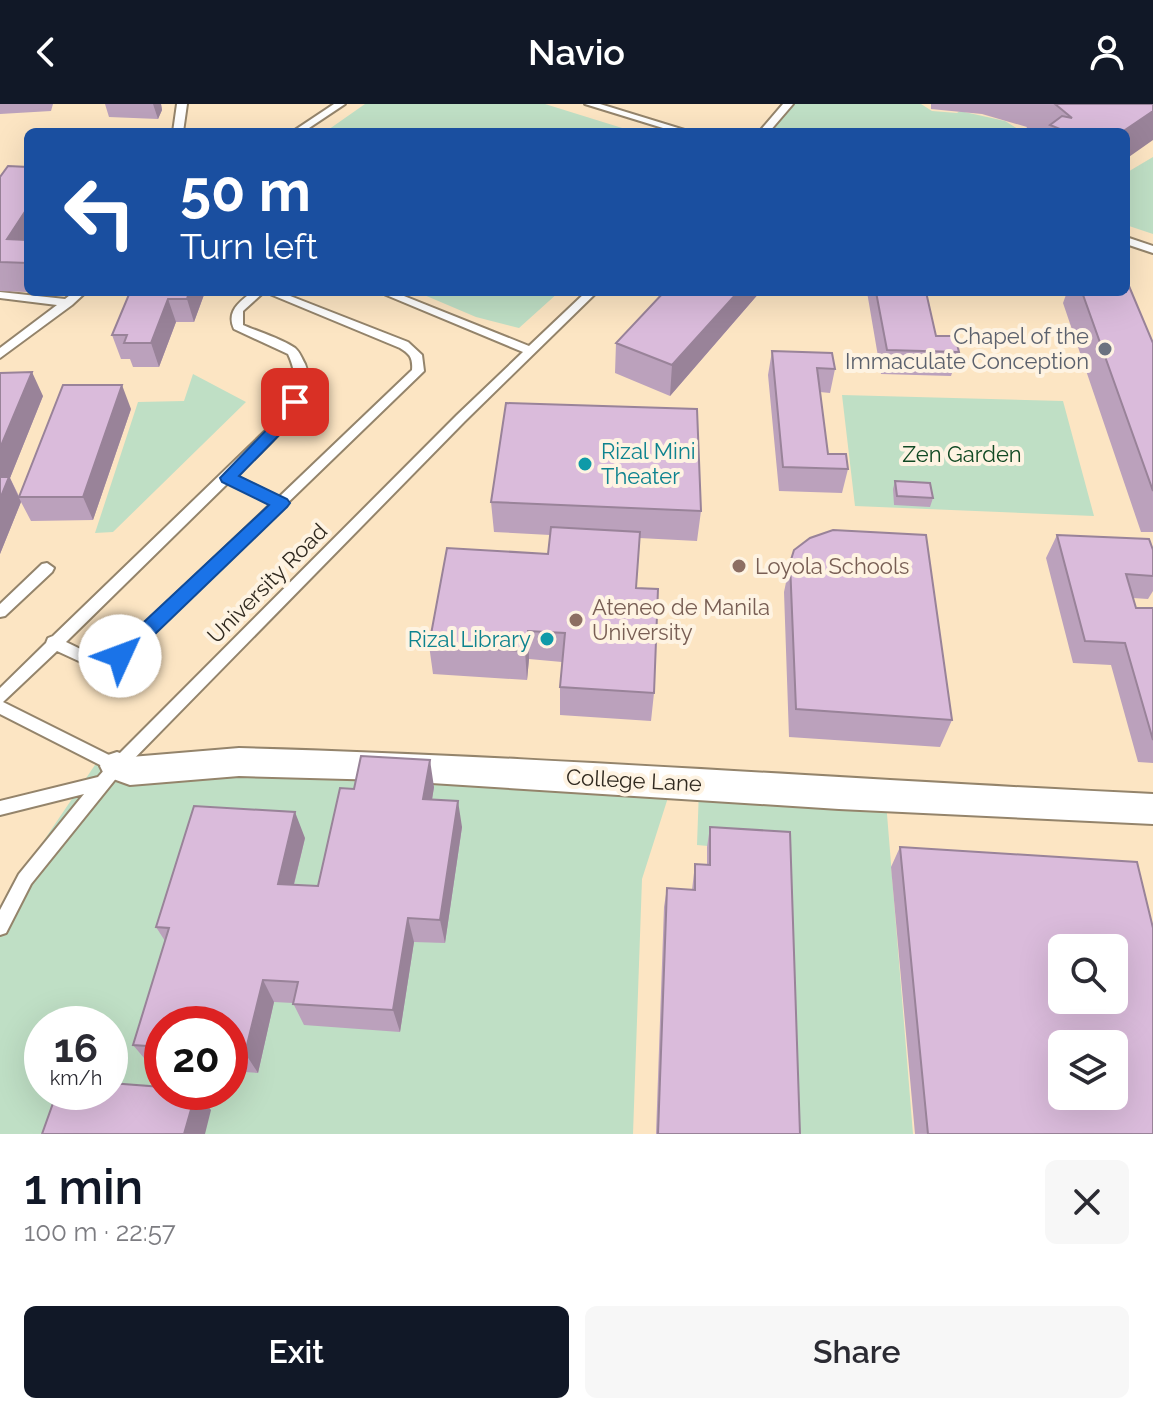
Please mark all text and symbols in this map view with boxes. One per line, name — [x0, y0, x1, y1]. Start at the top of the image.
icon: back — [24, 30, 68, 74]
icon: person — [1085, 30, 1129, 74]
text: Navio — [528, 31, 625, 73]
text: 50 m — [180, 158, 311, 224]
icon: left — [48, 160, 152, 264]
text: Turn left — [180, 225, 318, 267]
place label: Chapel of the Immaculate Conception — [845, 323, 1089, 374]
marker: Chapel of the Immaculate Conception — [1096, 340, 1114, 358]
pin — [261, 368, 329, 436]
icon: arrive — [273, 380, 317, 424]
place label: Rizal Mini Theater — [601, 438, 696, 489]
park label: Zen Garden — [902, 441, 1022, 467]
marker: Rizal Mini Theater — [576, 455, 594, 473]
street label: University Road — [202, 518, 332, 648]
place label: Loyola Schools — [755, 553, 910, 579]
marker: Loyola Schools — [730, 557, 748, 575]
place label: Ateneo de Manila University — [592, 594, 770, 645]
marker: Ateneo de Manila University — [567, 611, 585, 629]
position arrow — [78, 614, 162, 698]
place label: Rizal Library — [408, 626, 531, 652]
marker: Rizal Library — [538, 630, 556, 648]
street label: College Lane — [566, 763, 703, 797]
map controls — [1048, 934, 1128, 1110]
button: search — [1048, 934, 1128, 1014]
speed limit sign: 20 — [144, 1006, 248, 1110]
text: 16 — [54, 1024, 98, 1071]
button: layers — [1048, 1030, 1128, 1110]
text: km/h — [50, 1066, 102, 1090]
text: 1 min — [24, 1159, 143, 1215]
button: close — [1045, 1160, 1129, 1244]
text: 100 m · 22:57 — [24, 1217, 176, 1247]
button: Exit — [24, 1306, 569, 1398]
button: Share — [585, 1306, 1129, 1398]

